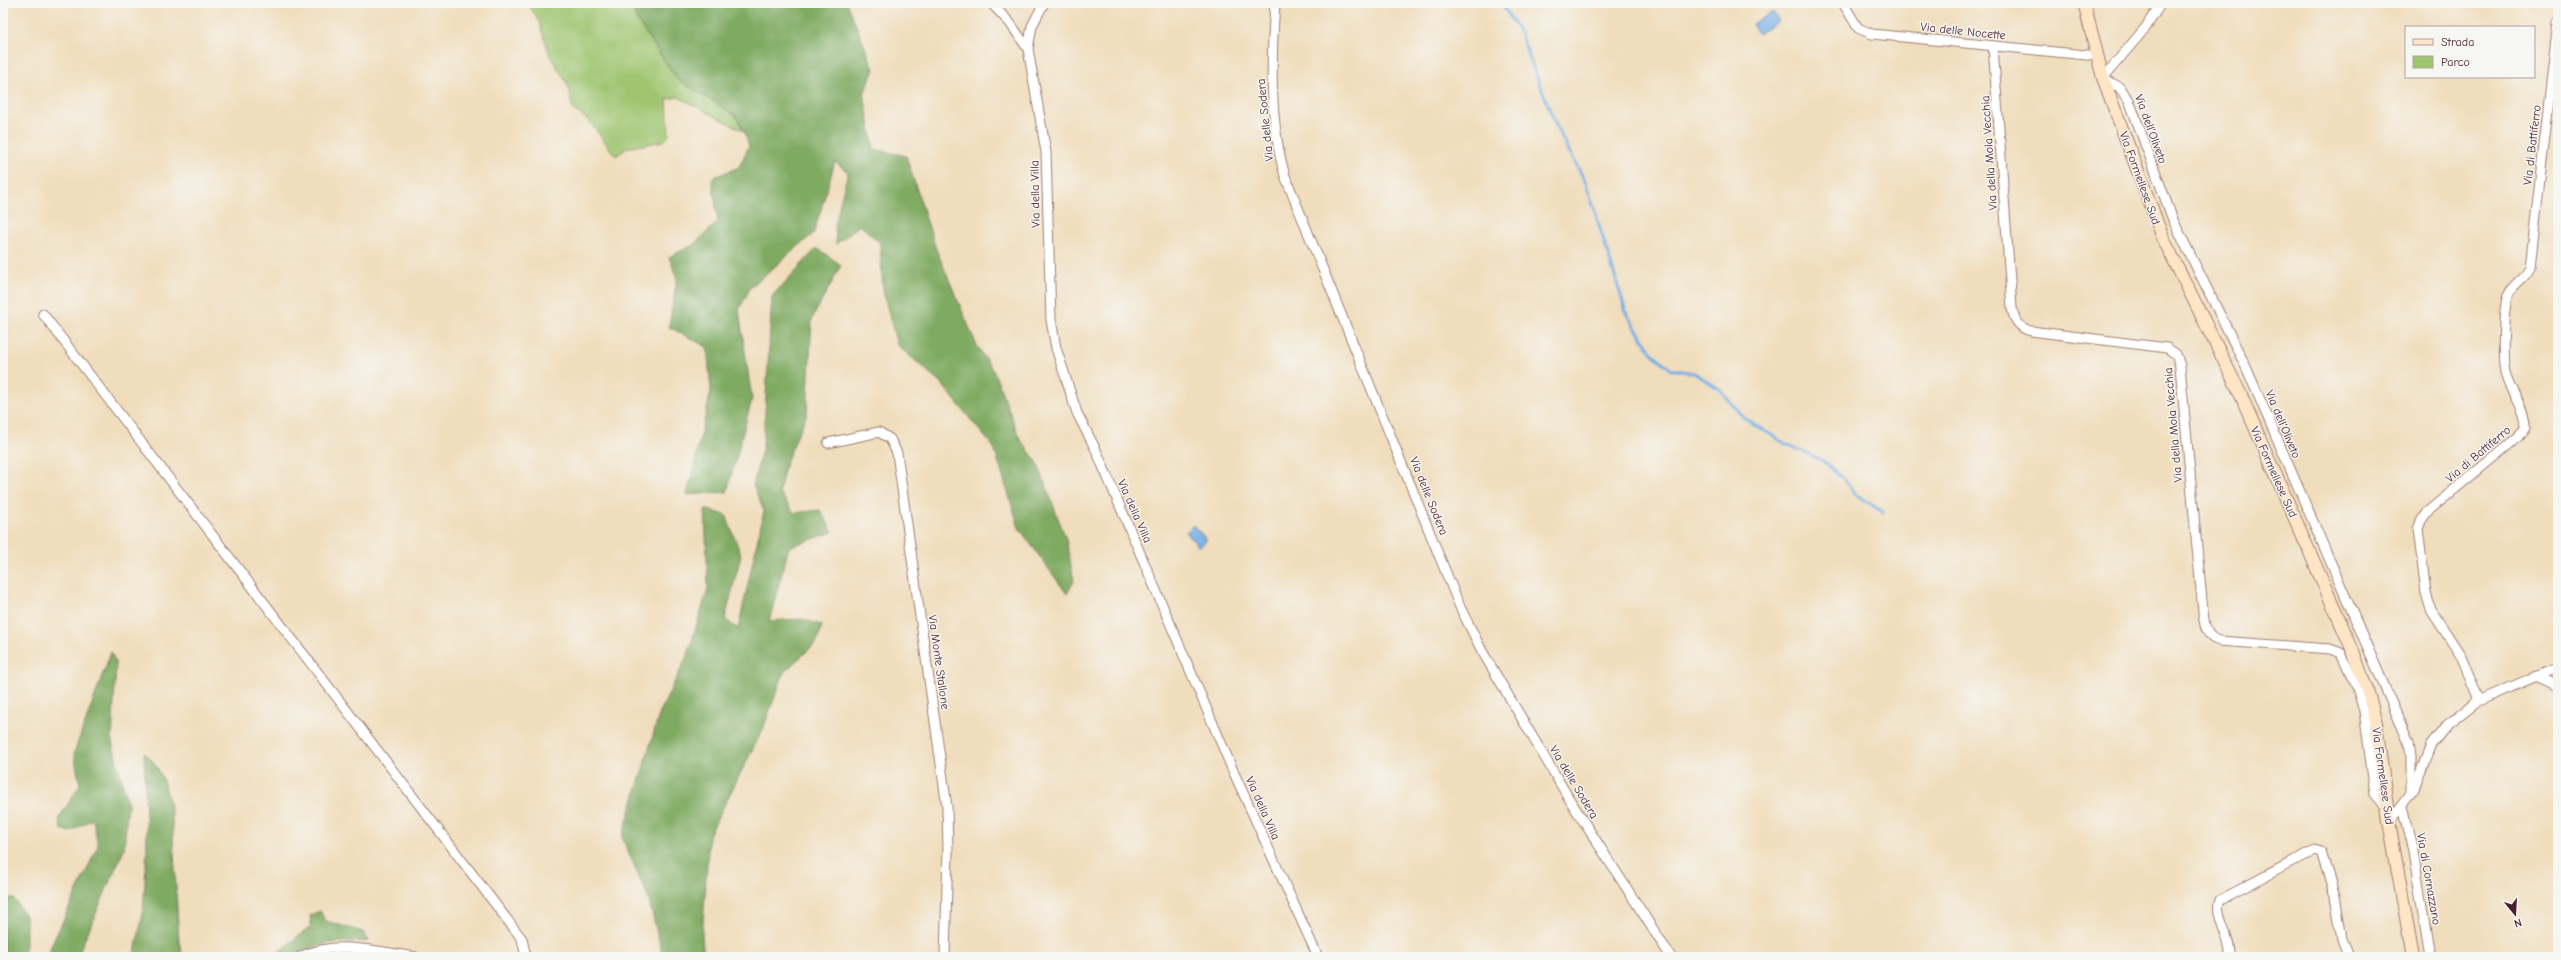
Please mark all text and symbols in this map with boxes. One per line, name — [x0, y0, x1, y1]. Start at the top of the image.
street label: Via delle Nocette — [1920, 20, 2006, 42]
legend — [2405, 26, 2535, 78]
text: Strada — [2441, 35, 2474, 49]
text: Parco — [2441, 55, 2470, 69]
street label: Via delle Sodera — [1254, 78, 1276, 162]
street label: Via dell'Oliveto — [2132, 92, 2170, 166]
street label: Via della Mola Vecchia — [1978, 95, 2000, 211]
street label: Via di Battiferro — [2520, 104, 2544, 186]
street label: Via Formellese Sud — [2117, 130, 2163, 226]
street label: Via della Villa — [1027, 160, 1043, 228]
street label: Via della Mola Vecchia — [2161, 367, 2185, 483]
street label: Via dell'Oliveto — [2262, 388, 2304, 460]
street label: Via di Battiferro — [2443, 423, 2513, 485]
street label: Via Formellese Sud — [2248, 424, 2300, 520]
street label: Via delle Sodera — [1407, 455, 1451, 537]
street label: Via della Villa — [1115, 477, 1155, 545]
street label: Via Monte Stallone — [925, 614, 953, 710]
street label: Via Formellese Sud — [2369, 726, 2397, 826]
street label: Via delle Sodera — [1547, 743, 1601, 821]
street label: Via della Villa — [1243, 774, 1283, 842]
street label: Via di Cornazzano — [2414, 832, 2444, 926]
north arrow — [2495, 894, 2535, 934]
text: N — [2513, 916, 2523, 930]

